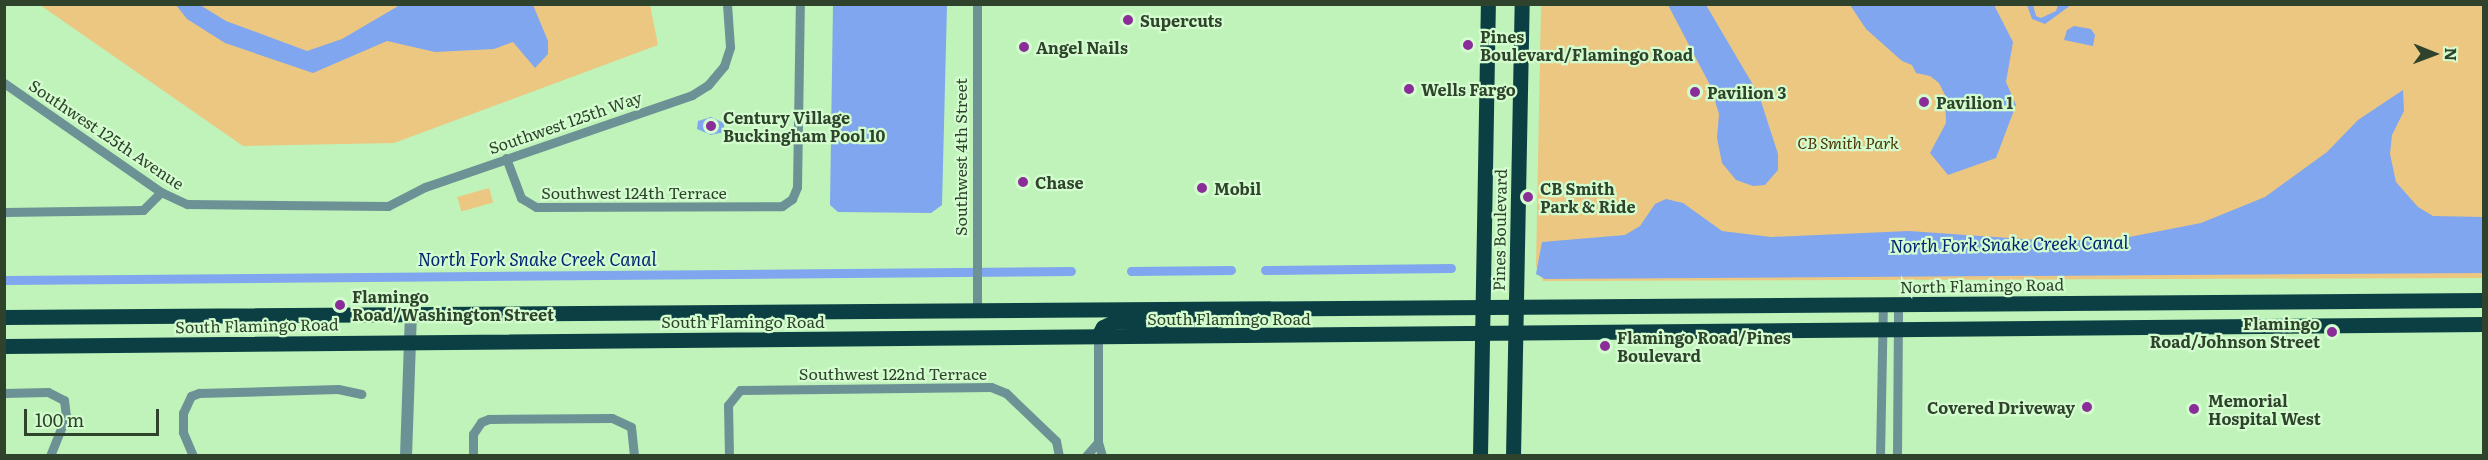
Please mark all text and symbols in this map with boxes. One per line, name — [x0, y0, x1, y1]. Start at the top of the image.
place label: Supercuts — [1140, 10, 1222, 30]
marker: Supercuts — [1121, 13, 1135, 27]
north arrow — [2404, 24, 2464, 84]
place label: Pines Boulevard/Flamingo Road — [1480, 26, 1693, 64]
place label: Angel Nails — [1036, 37, 1128, 57]
marker: Pines Boulevard/Flamingo Road — [1461, 38, 1475, 52]
marker: Angel Nails — [1017, 40, 1031, 54]
text: N — [2440, 47, 2464, 61]
street label: Southwest 125th Avenue — [26, 75, 188, 193]
street label: Southwest 4th Street — [950, 78, 970, 236]
place label: Wells Fargo — [1421, 79, 1516, 99]
marker: Wells Fargo — [1402, 82, 1416, 96]
place label: Pavilion 3 — [1707, 82, 1786, 102]
marker: Pavilion 3 — [1688, 85, 1702, 99]
street label: Southwest 125th Way — [486, 87, 644, 157]
place label: Pavilion 1 — [1936, 92, 2013, 112]
marker: Pavilion 1 — [1917, 95, 1931, 109]
place label: Century Village Buckingham Pool 10 — [723, 107, 885, 145]
marker: Century Village Buckingham Pool 10 — [704, 119, 718, 133]
park label: CB Smith Park — [1797, 132, 1899, 152]
street label: Pines Boulevard — [1488, 169, 1510, 291]
place label: Chase — [1035, 172, 1084, 192]
marker: Chase — [1016, 175, 1030, 189]
place label: Mobil — [1214, 178, 1261, 198]
place label: CB Smith Park & Ride — [1540, 178, 1636, 216]
marker: Mobil — [1195, 181, 1209, 195]
street label: Southwest 124th Terrace — [541, 182, 727, 202]
marker: CB Smith Park & Ride — [1521, 190, 1535, 204]
water label: North Fork Snake Creek Canal — [1889, 231, 2129, 257]
water label: North Fork Snake Creek Canal — [418, 248, 656, 270]
street label: North Flamingo Road — [1900, 274, 2064, 296]
place label: Flamingo Road/Washington Street — [352, 286, 554, 324]
marker: Flamingo Road/Washington Street — [333, 298, 347, 312]
street label: South Flamingo Road — [1147, 308, 1311, 328]
street label: South Flamingo Road — [661, 311, 825, 331]
place label: Flamingo Road/Johnson Street — [2150, 313, 2320, 351]
street label: South Flamingo Road — [175, 314, 339, 336]
marker: Flamingo Road/Johnson Street — [2325, 325, 2339, 339]
place label: Flamingo Road/Pines Boulevard — [1617, 327, 1791, 365]
marker: Flamingo Road/Pines Boulevard — [1598, 339, 1612, 353]
street label: Southwest 122nd Terrace — [799, 363, 987, 383]
place label: Memorial Hospital West — [2208, 390, 2321, 428]
scale bar — [27, 397, 162, 435]
place label: Covered Driveway — [1927, 397, 2075, 417]
marker: Covered Driveway — [2080, 400, 2094, 414]
marker: Memorial Hospital West — [2185, 400, 2203, 418]
text: 100 m — [35, 406, 84, 433]

